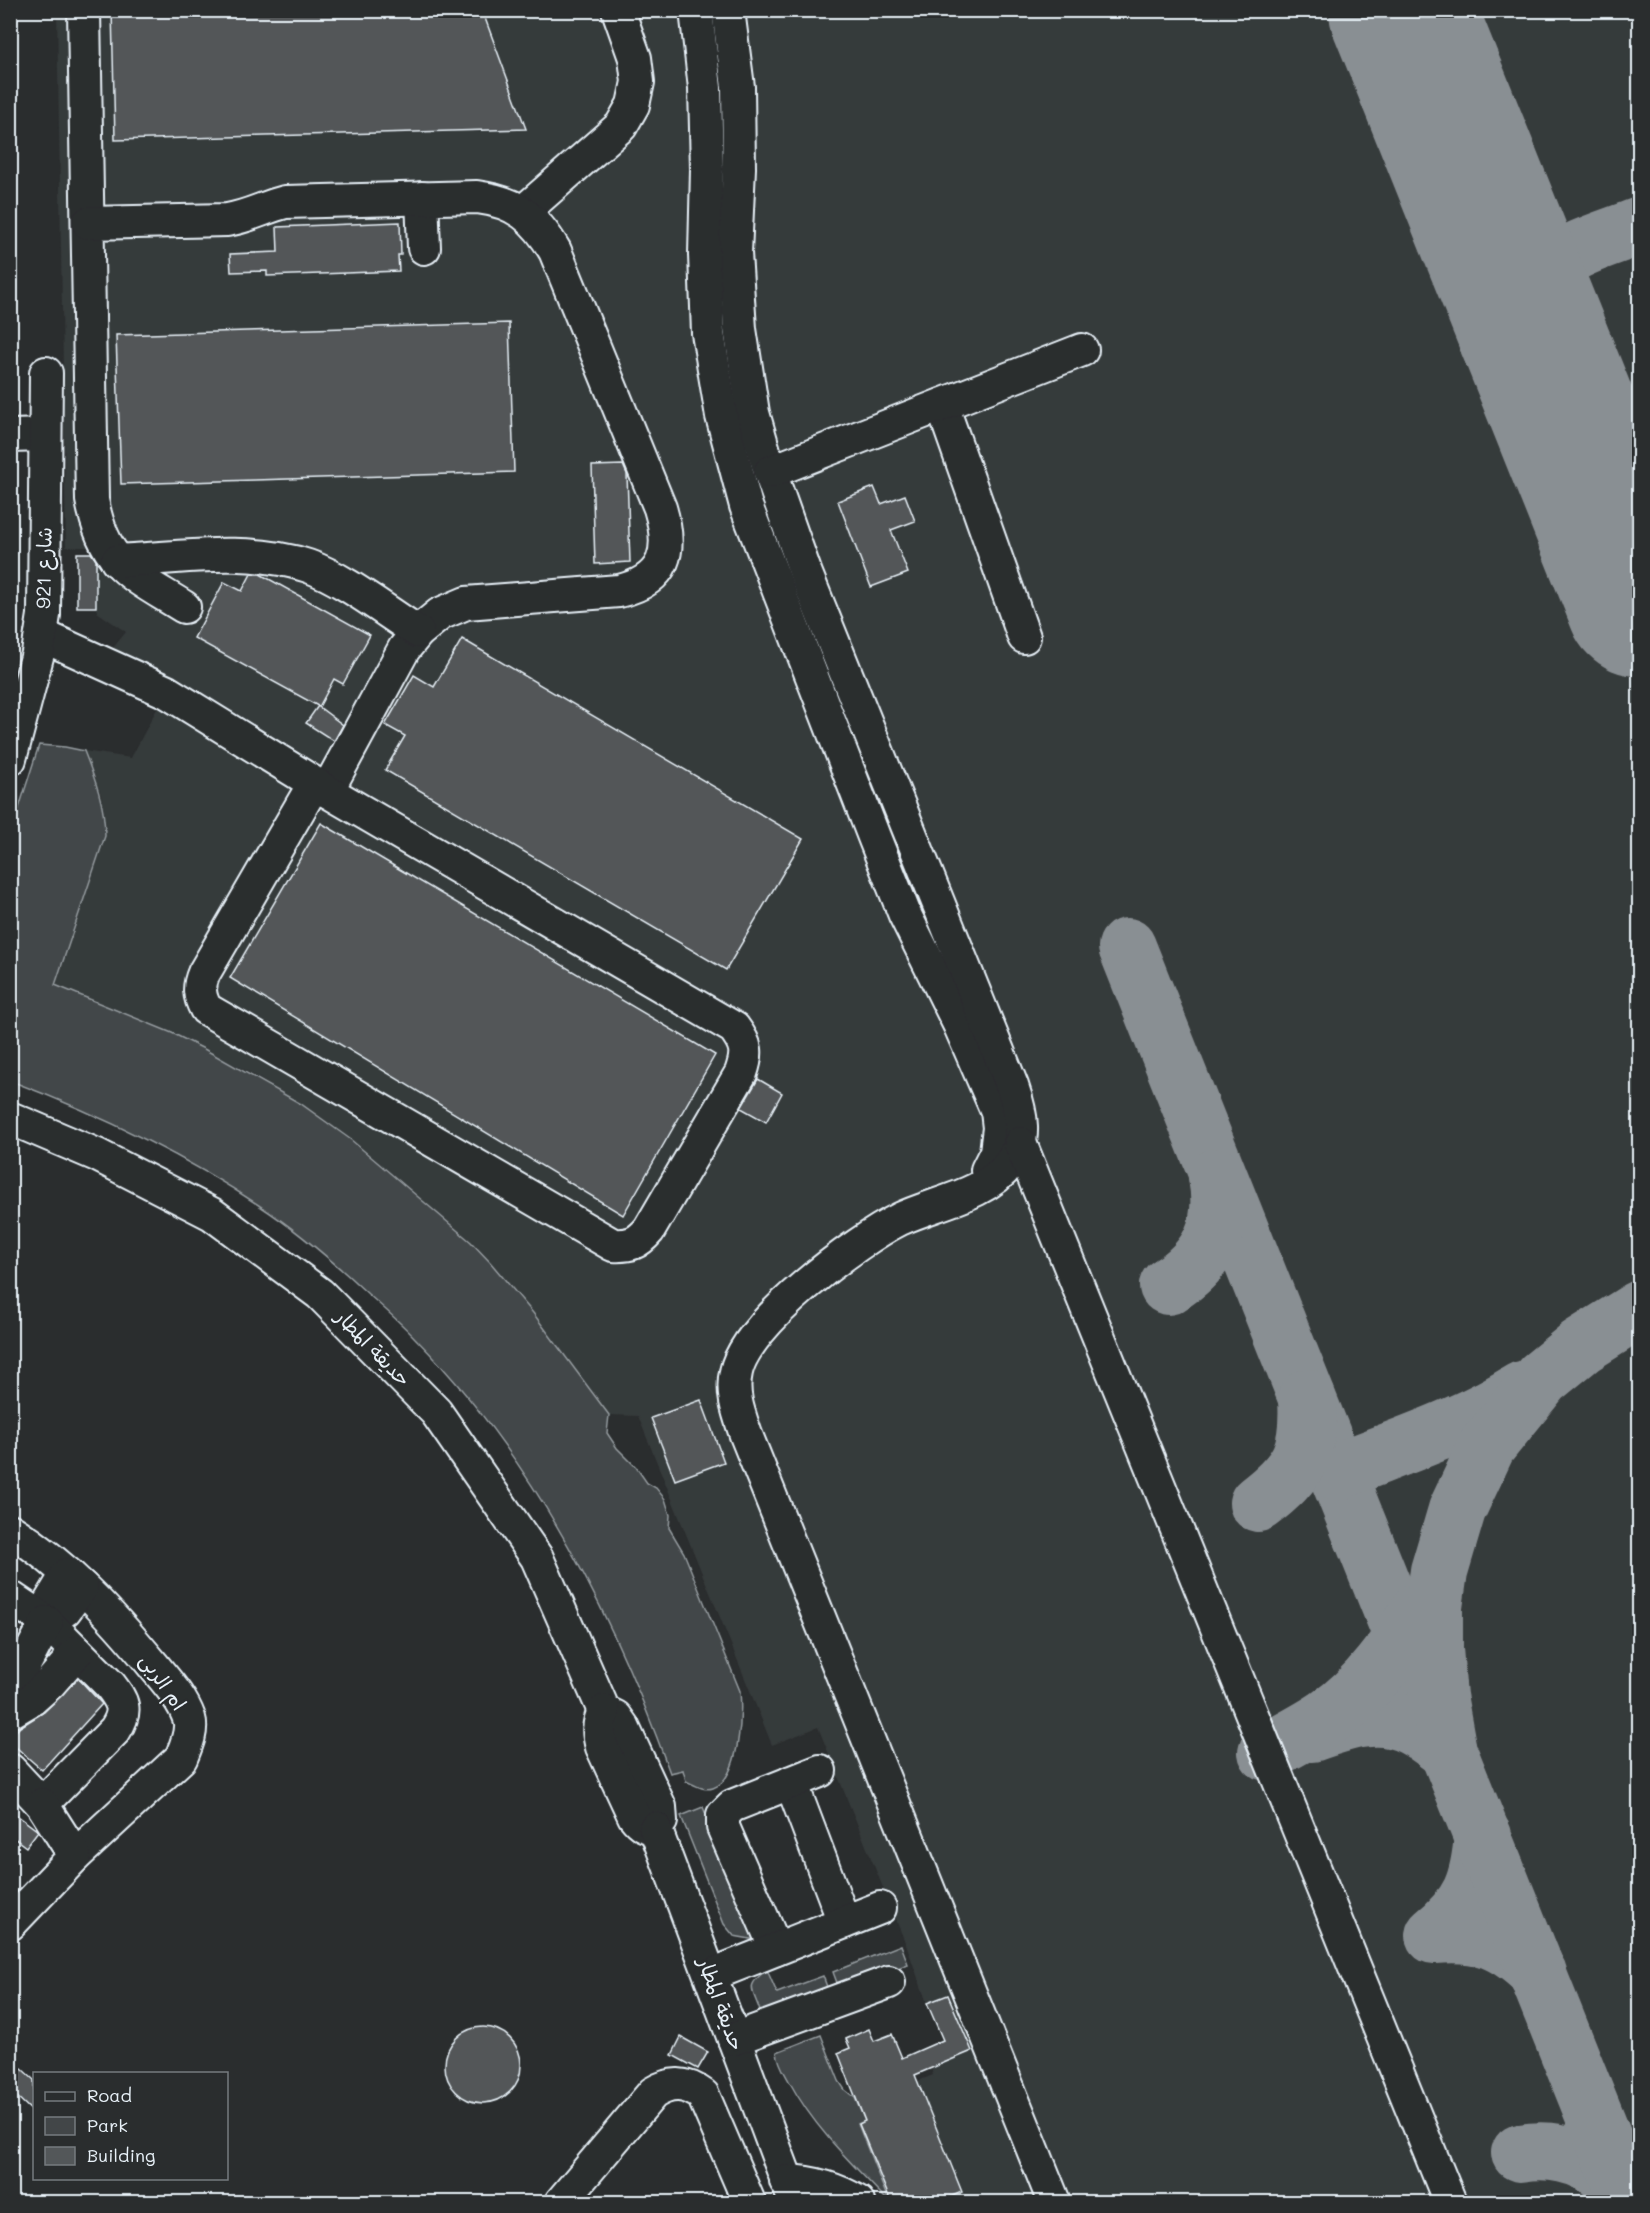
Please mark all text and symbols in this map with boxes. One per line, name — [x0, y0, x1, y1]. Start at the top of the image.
street label: شارع 921 — [29, 527, 59, 609]
street label: حديقة المطار — [329, 1302, 417, 1391]
street label: ام الربى — [132, 1648, 193, 1717]
street label: حديقة المطار — [692, 1952, 751, 2054]
legend — [33, 2072, 228, 2180]
text: Road — [87, 2083, 132, 2107]
text: Park — [87, 2113, 128, 2137]
text: Building — [87, 2143, 155, 2167]

